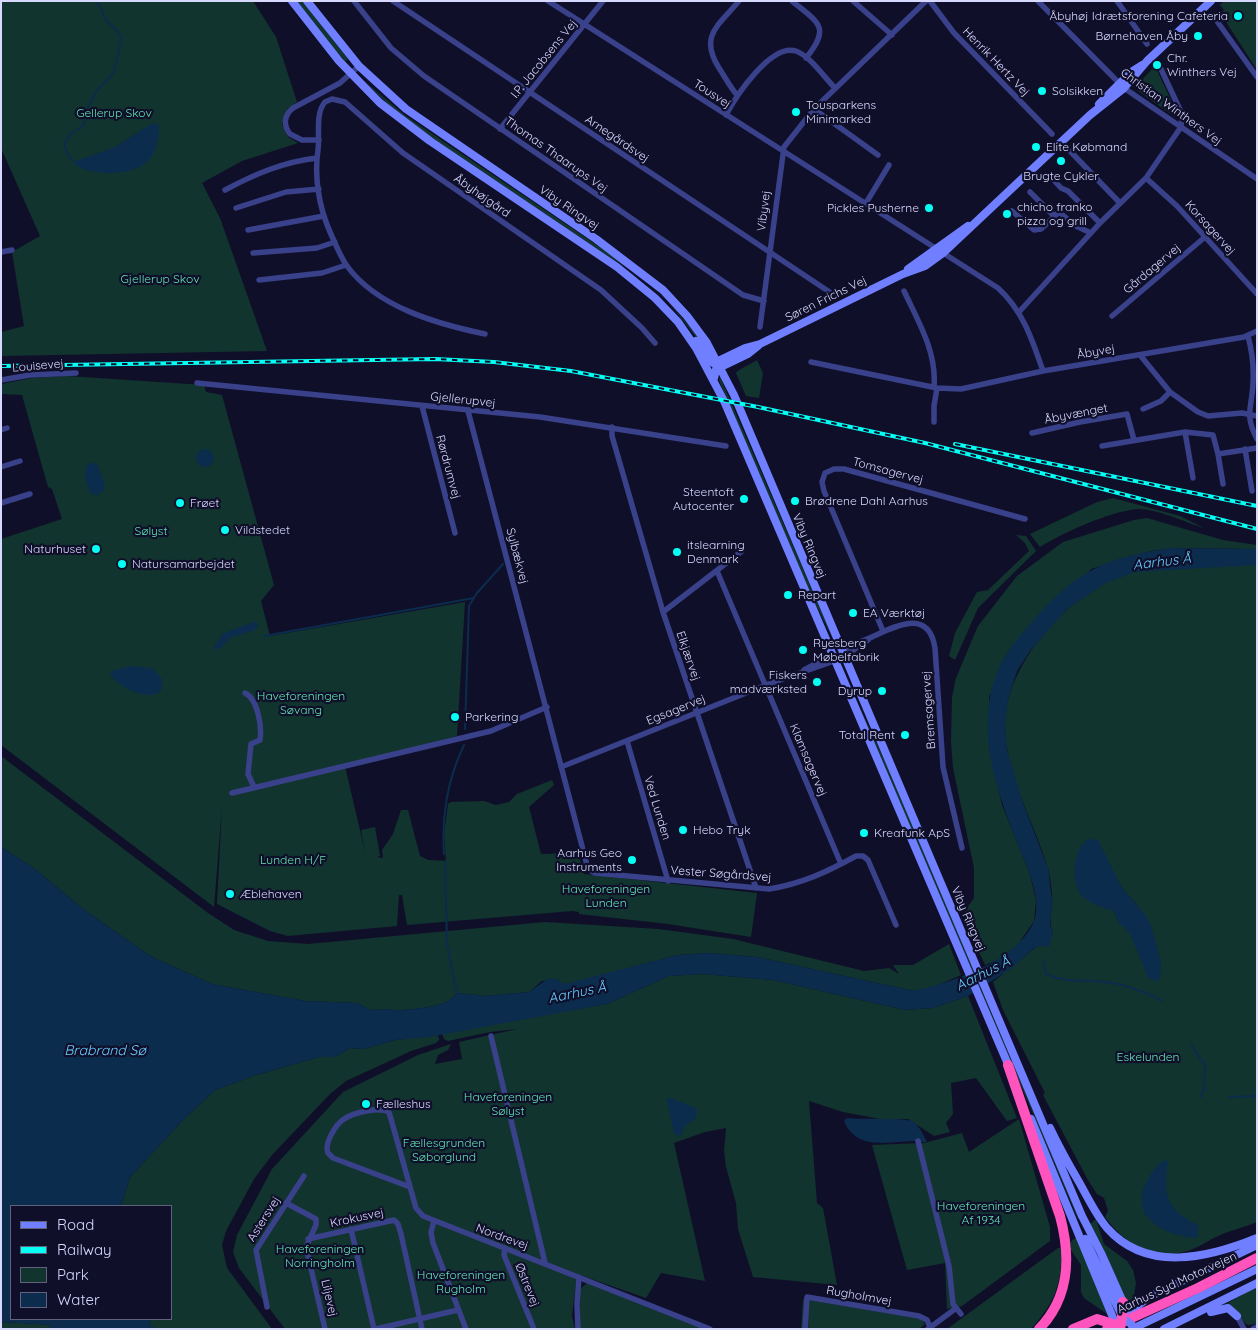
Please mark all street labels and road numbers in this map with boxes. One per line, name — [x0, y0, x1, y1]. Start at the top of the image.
street label: I.P. Jacobsens Vej — [508, 17, 580, 101]
street label: Henrik Hertz Vej — [960, 25, 1032, 99]
street label: Christian Winthers Vej — [1118, 65, 1224, 149]
street label: Tousvej — [691, 77, 733, 111]
street label: Arnegårdsvej — [582, 112, 652, 166]
street label: Thomas Thaarups Vej — [502, 114, 610, 196]
street label: Åbyhøjgård — [451, 171, 513, 221]
street label: Viby Ringvej — [536, 183, 602, 233]
street label: Vibyvej — [754, 190, 774, 232]
street label: Korsagervej — [1182, 198, 1238, 258]
street label: Gårdagervej — [1120, 241, 1184, 297]
street label: Søren Frichs Vej — [783, 273, 869, 325]
street label: Åbyvej — [1076, 342, 1116, 362]
street label: Louisevej — [12, 357, 64, 375]
street label: Gjellerupvej — [430, 389, 496, 411]
street label: Åbyvænget — [1043, 401, 1109, 427]
street label: Rørdrumvej — [433, 433, 463, 501]
street label: Tomsagervej — [851, 455, 925, 487]
street label: Viby Ringvej — [789, 511, 829, 581]
street label: Sylbækvej — [503, 527, 531, 585]
street label: Elkjærvej — [673, 629, 703, 683]
street label: Bremsagervej — [919, 670, 939, 750]
street label: Egsagervej — [644, 692, 708, 728]
street label: Klamsagervej — [786, 721, 830, 799]
street label: Ved Lunden — [640, 774, 674, 842]
street label: Vester Søgårdsvej — [670, 863, 772, 885]
street label: Viby Ringvej — [948, 884, 988, 954]
street label: Astersvej — [244, 1194, 284, 1244]
street label: Krokusvej — [329, 1205, 385, 1231]
street label: Nordrevej — [474, 1221, 530, 1253]
street label: Aarhus Syd Motorvejen — [1115, 1249, 1239, 1317]
street label: Østrevej — [512, 1261, 542, 1309]
street label: Liljevej — [318, 1278, 340, 1318]
street label: Rugholmvej — [825, 1283, 893, 1309]

